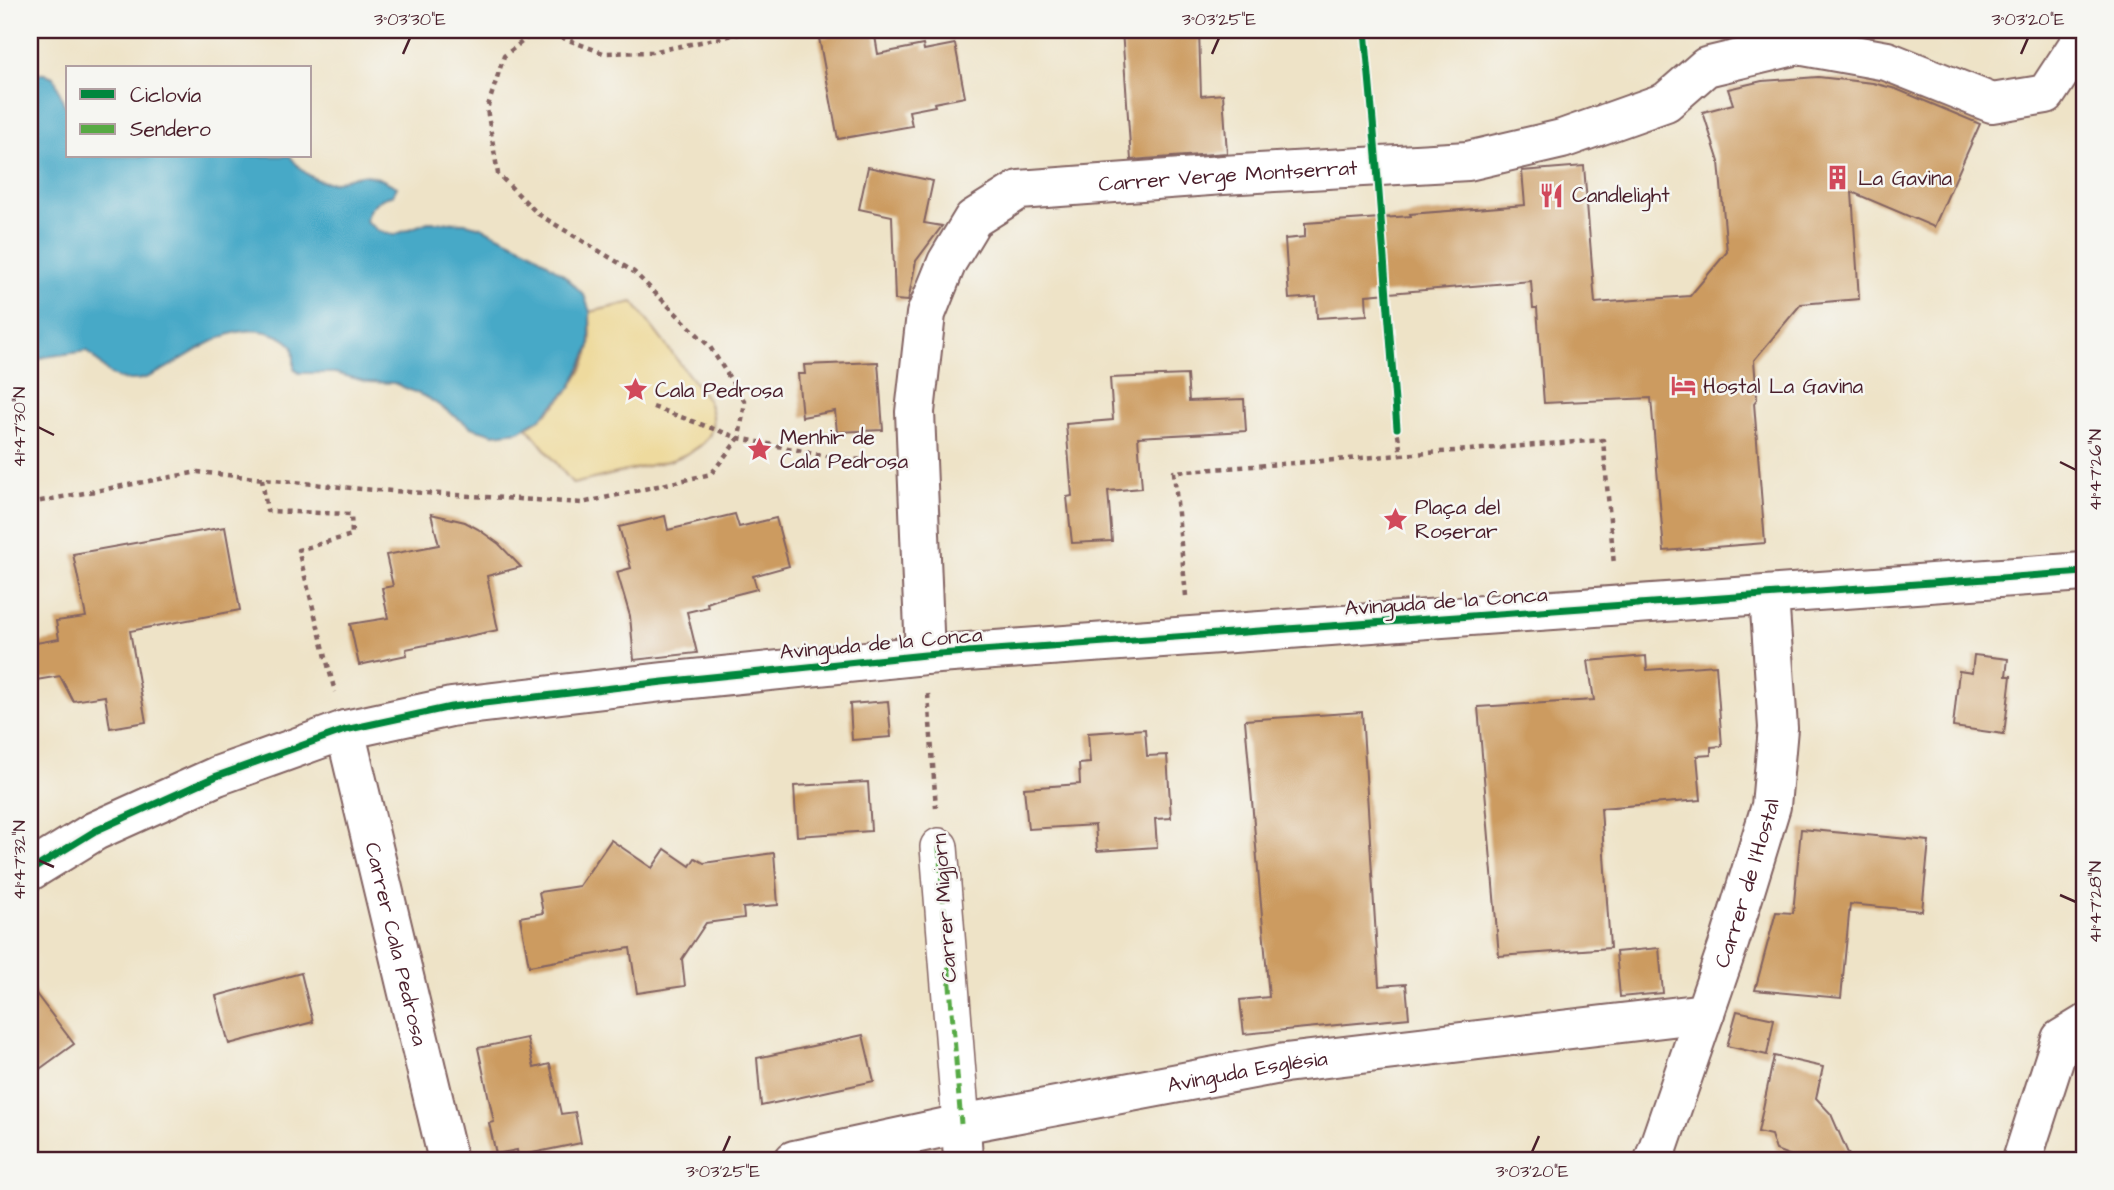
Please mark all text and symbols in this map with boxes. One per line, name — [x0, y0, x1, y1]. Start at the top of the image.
text: 3°03'30"E — [374, 7, 446, 32]
text: 3°03'25"E — [1182, 7, 1257, 32]
text: 3°03'20"E — [1991, 7, 2065, 32]
legend — [66, 66, 312, 158]
text: Ciclovía — [130, 81, 202, 110]
text: Sendero — [130, 115, 211, 144]
street label: Carrer Verge Montserrat — [1098, 153, 1359, 199]
building icon: La Gavina — [1824, 164, 1852, 192]
place label: La Gavina — [1858, 164, 1952, 193]
restaurant icon: Candlelight — [1538, 181, 1566, 209]
place label: Candlelight — [1572, 181, 1670, 212]
hotel icon: Hostal La Gavina — [1669, 372, 1697, 400]
place label: Hostal La Gavina — [1703, 372, 1863, 401]
place icon: Cala Pedrosa — [621, 376, 649, 404]
place label: Cala Pedrosa — [655, 376, 783, 405]
text: 41°47'30"N — [7, 387, 32, 467]
place label: Menhir de Cala Pedrosa — [780, 423, 908, 476]
text: 41°47'26"N — [2083, 429, 2108, 511]
place icon: Menhir de Cala Pedrosa — [746, 435, 774, 463]
place label: Plaça del Roserar — [1415, 493, 1500, 546]
place icon: Plaça del Roserar — [1381, 505, 1409, 533]
street label: Avinguda de la Conca — [1344, 580, 1549, 625]
street label: Avinguda de la Conca — [778, 620, 984, 669]
street label: Carrer de l'Hostal — [1708, 798, 1787, 972]
text: 41°47'32"N — [7, 820, 32, 900]
street label: Carrer Migjorn — [925, 832, 966, 983]
street label: Carrer Cala Pedrosa — [357, 839, 434, 1049]
text: 41°47'28"N — [2083, 861, 2108, 943]
street label: Avinguda Església — [1165, 1044, 1329, 1100]
text: 3°03'25"E — [686, 1159, 761, 1184]
text: 3°03'20"E — [1495, 1159, 1569, 1184]

